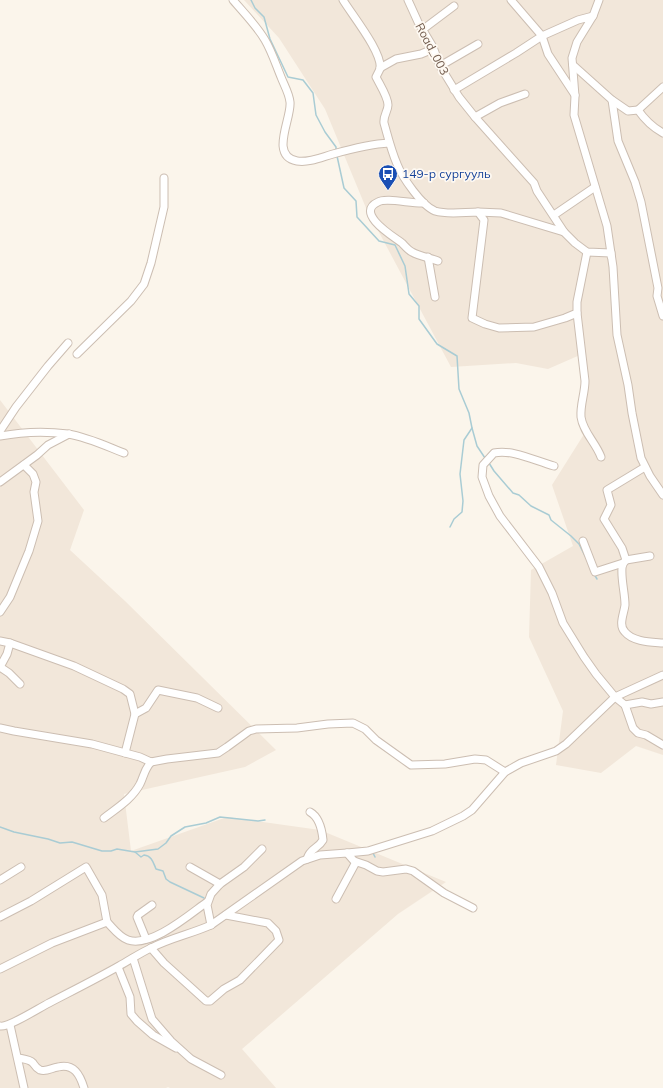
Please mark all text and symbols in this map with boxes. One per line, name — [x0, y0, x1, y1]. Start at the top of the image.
street label: Road_003 — [412, 20, 452, 77]
bus stop icon: 149-р сургууль — [377, 163, 399, 191]
place label: 149-р сургууль — [402, 166, 491, 181]

